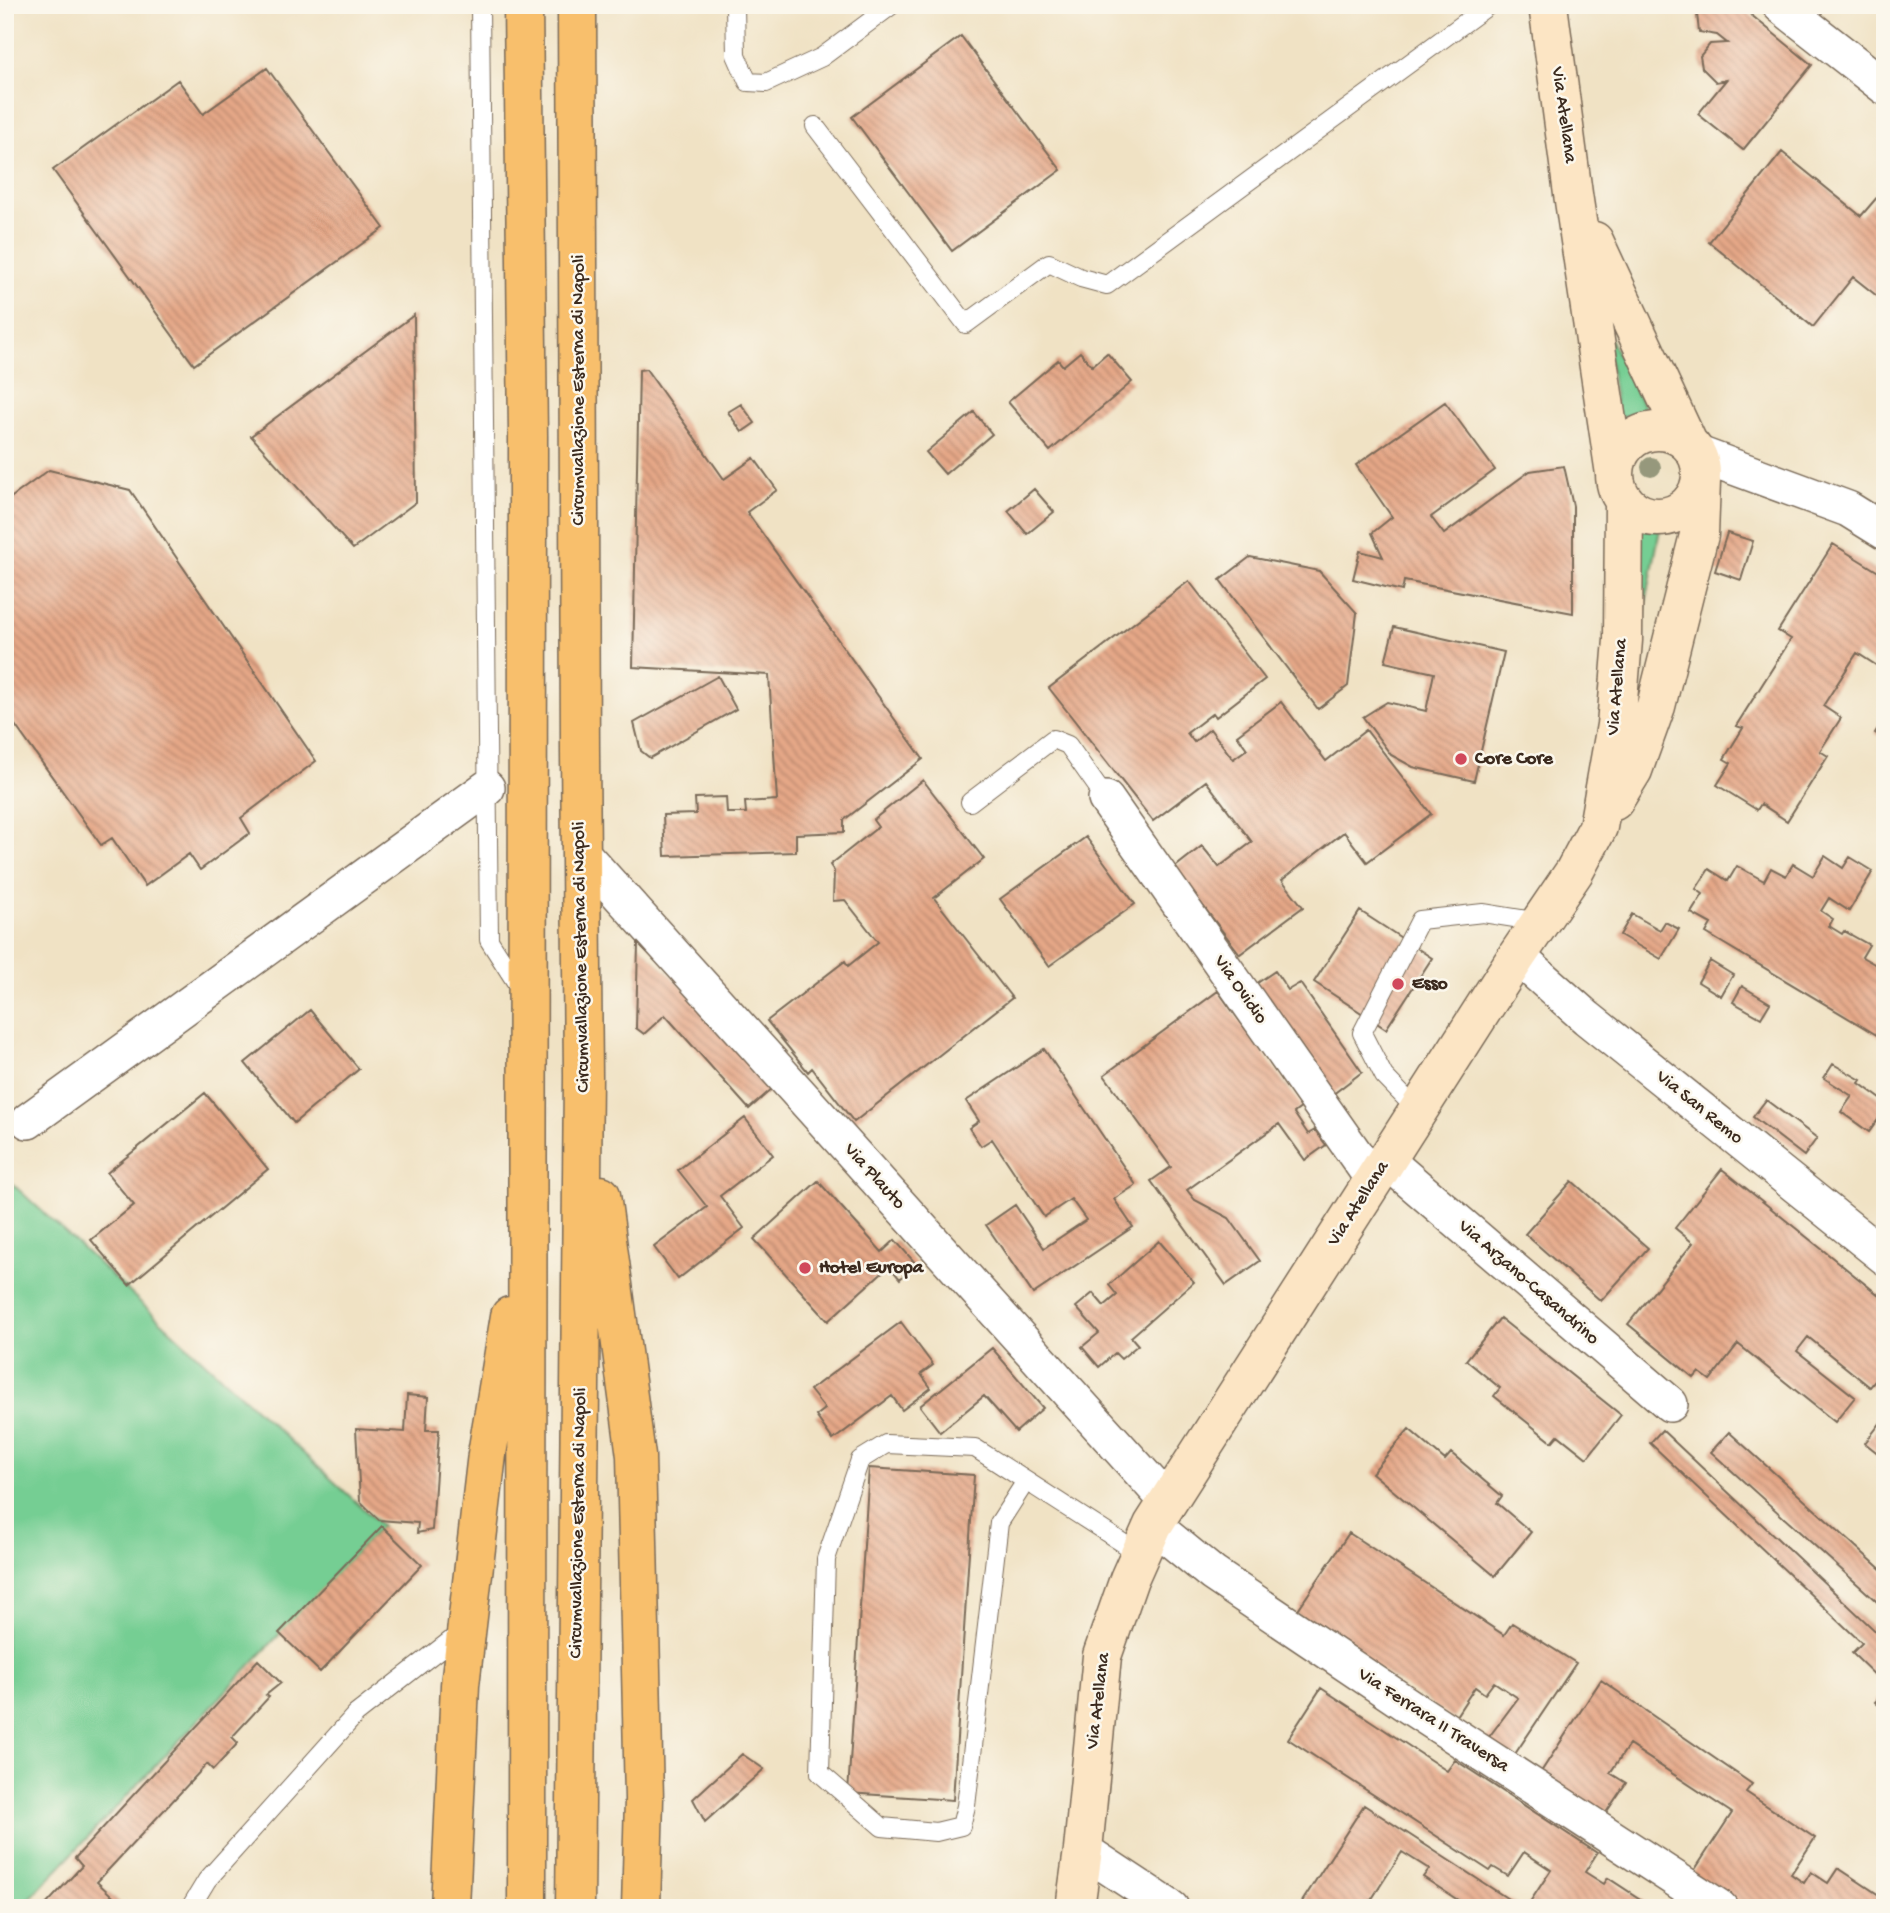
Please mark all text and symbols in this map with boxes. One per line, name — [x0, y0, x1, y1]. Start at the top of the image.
street label: Via Atellana — [1545, 64, 1581, 166]
street label: Circumvallazione Esterna di Napoli — [568, 255, 591, 525]
street label: Via Atellana — [1602, 636, 1634, 737]
place label: Core Core — [1474, 748, 1554, 771]
marker: Core Core — [1453, 751, 1469, 767]
street label: Circumvallazione Esterna di Napoli — [568, 821, 596, 1093]
street label: Via Ovidio — [1207, 950, 1272, 1029]
place label: Esso — [1412, 973, 1448, 996]
marker: Esso — [1390, 976, 1406, 992]
street label: Via San Remo — [1650, 1065, 1747, 1150]
street label: Via Plauto — [838, 1138, 910, 1215]
street label: Via Atellana — [1322, 1156, 1396, 1252]
street label: Via Arzano-Casandrino — [1452, 1215, 1603, 1351]
place label: Hotel Europa — [819, 1257, 925, 1280]
marker: Hotel Europa — [797, 1260, 813, 1276]
street label: Circumvallazione Esterna di Napoli — [565, 1387, 593, 1659]
street label: Via Atellana — [1082, 1650, 1117, 1752]
street label: Via Ferrara II Traversa — [1352, 1663, 1514, 1779]

